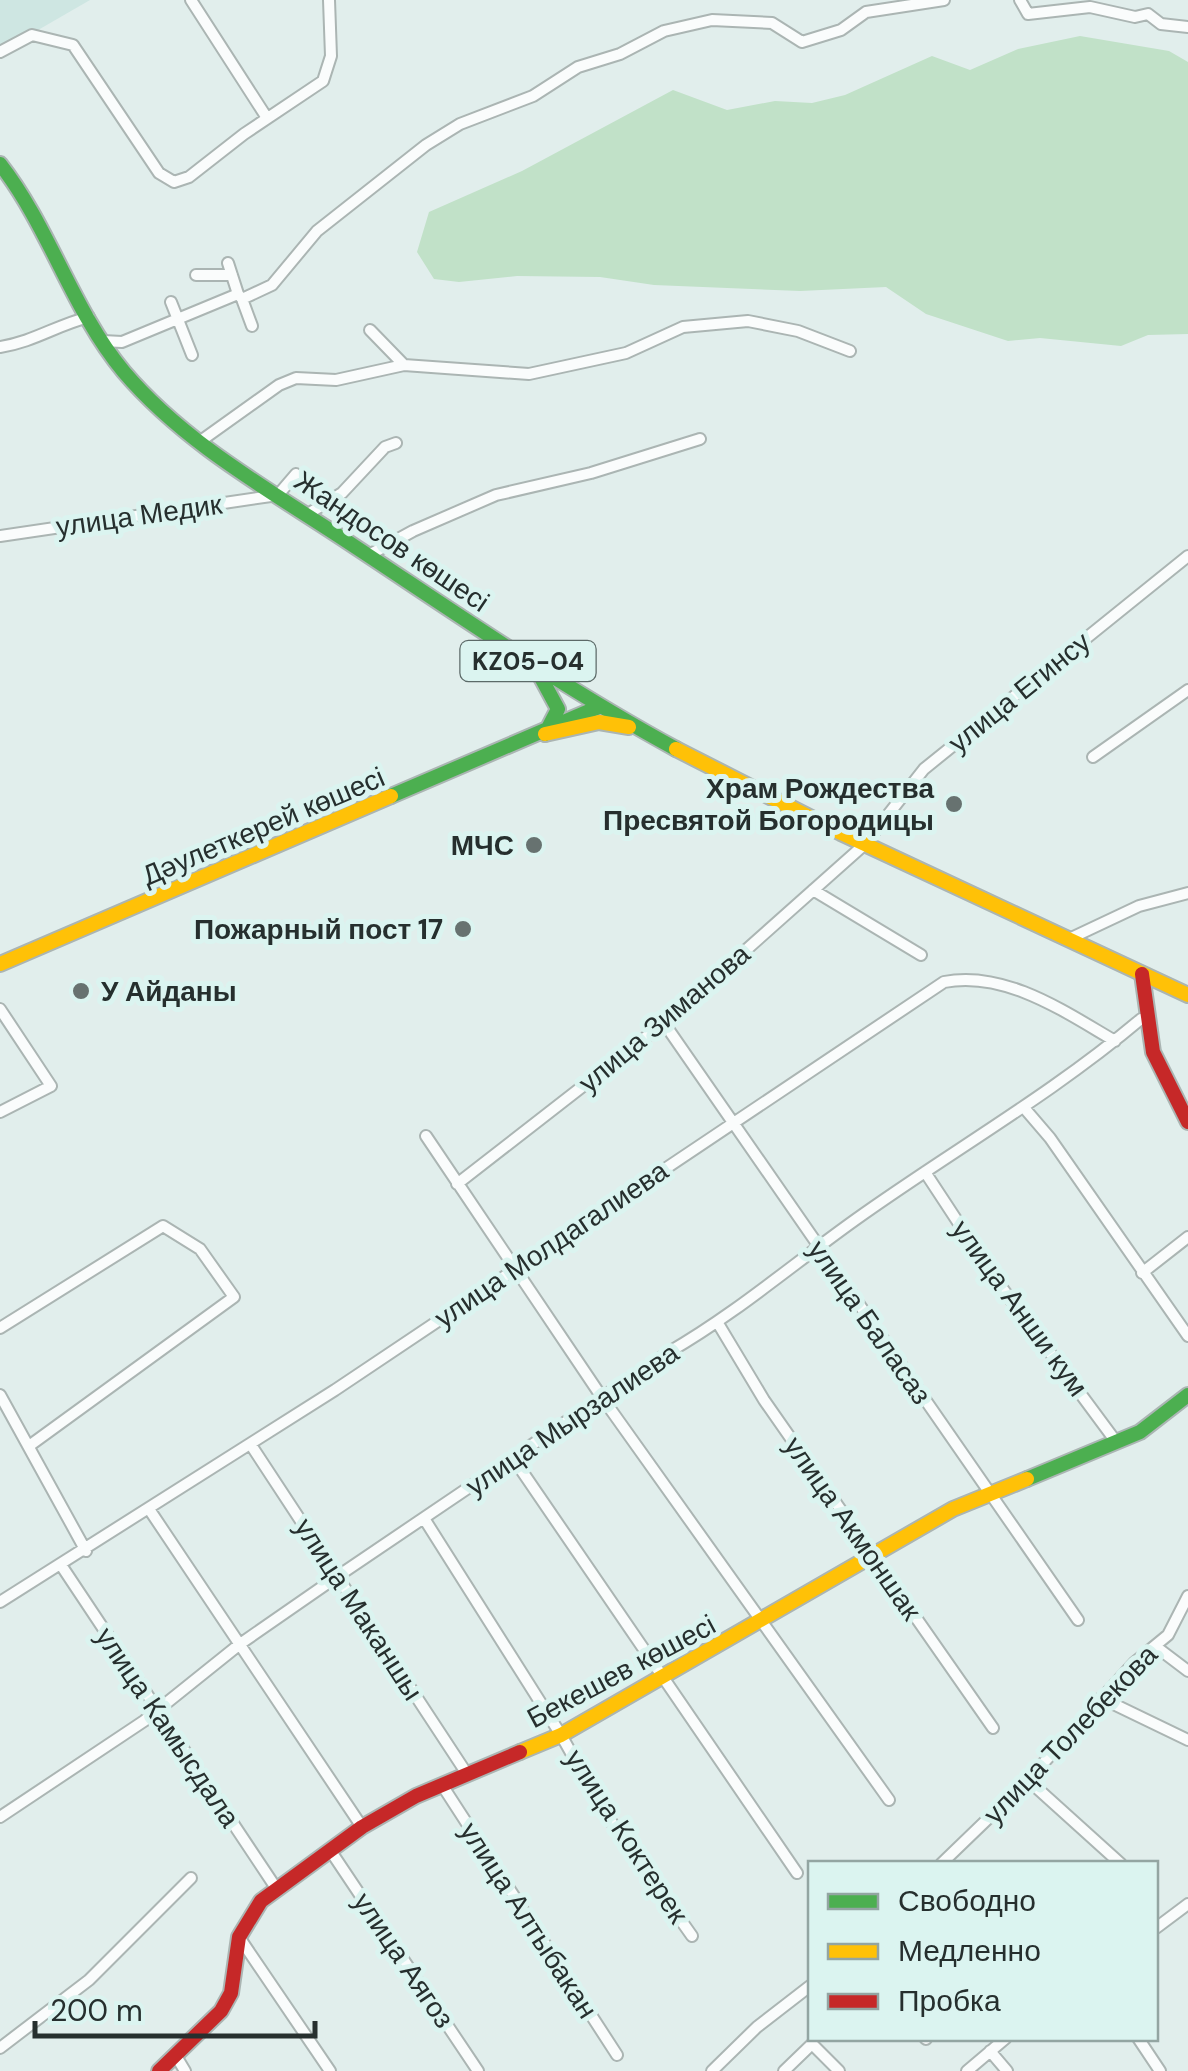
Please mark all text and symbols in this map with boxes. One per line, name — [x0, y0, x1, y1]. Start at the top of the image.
street label: Жандосов көшесі — [287, 462, 496, 620]
street label: улица Медик — [54, 485, 225, 545]
street label: улица Егинсу — [941, 624, 1098, 761]
road number: KZ05-04 — [460, 641, 596, 681]
street label: Дәулеткерей көшесі — [136, 759, 390, 894]
place label: Храм Рождества Пресвятой Богородицы — [603, 770, 934, 839]
marker: Храм Рождества Пресвятой Богородицы — [943, 793, 965, 815]
place label: МЧС — [451, 827, 514, 864]
marker: МЧС — [523, 834, 545, 856]
place label: Пожарный пост 17 — [194, 911, 443, 948]
marker: Пожарный пост 17 — [452, 918, 474, 940]
street label: улица Зиманова — [571, 935, 758, 1101]
place label: У Айданы — [101, 973, 237, 1010]
marker: У Айданы — [70, 980, 92, 1002]
street label: улица Молдагалиева — [427, 1152, 676, 1336]
street label: улица Анши кум — [943, 1213, 1096, 1404]
street label: улица Баласаз — [799, 1233, 940, 1412]
street label: улица Мырзалиева — [459, 1334, 686, 1504]
street label: улица Акмоншак — [776, 1429, 930, 1628]
street label: улица Маканшы — [286, 1511, 431, 1707]
street label: Бекешев көшесі — [520, 1606, 722, 1737]
street label: улица Камысдала — [87, 1620, 248, 1835]
street label: улица Толебекова — [975, 1637, 1166, 1832]
street label: улица Коктерек — [557, 1742, 697, 1931]
street label: улица Алтыбакан — [451, 1815, 606, 2026]
legend — [808, 1861, 1158, 2041]
text: Свободно — [898, 1881, 1036, 1920]
street label: улица Аягоз — [345, 1885, 463, 2035]
text: Медленно — [898, 1931, 1041, 1970]
scale bar — [35, 1976, 315, 2038]
text: Пробка — [898, 1981, 1001, 2020]
text: 200 m — [50, 1991, 143, 2030]

